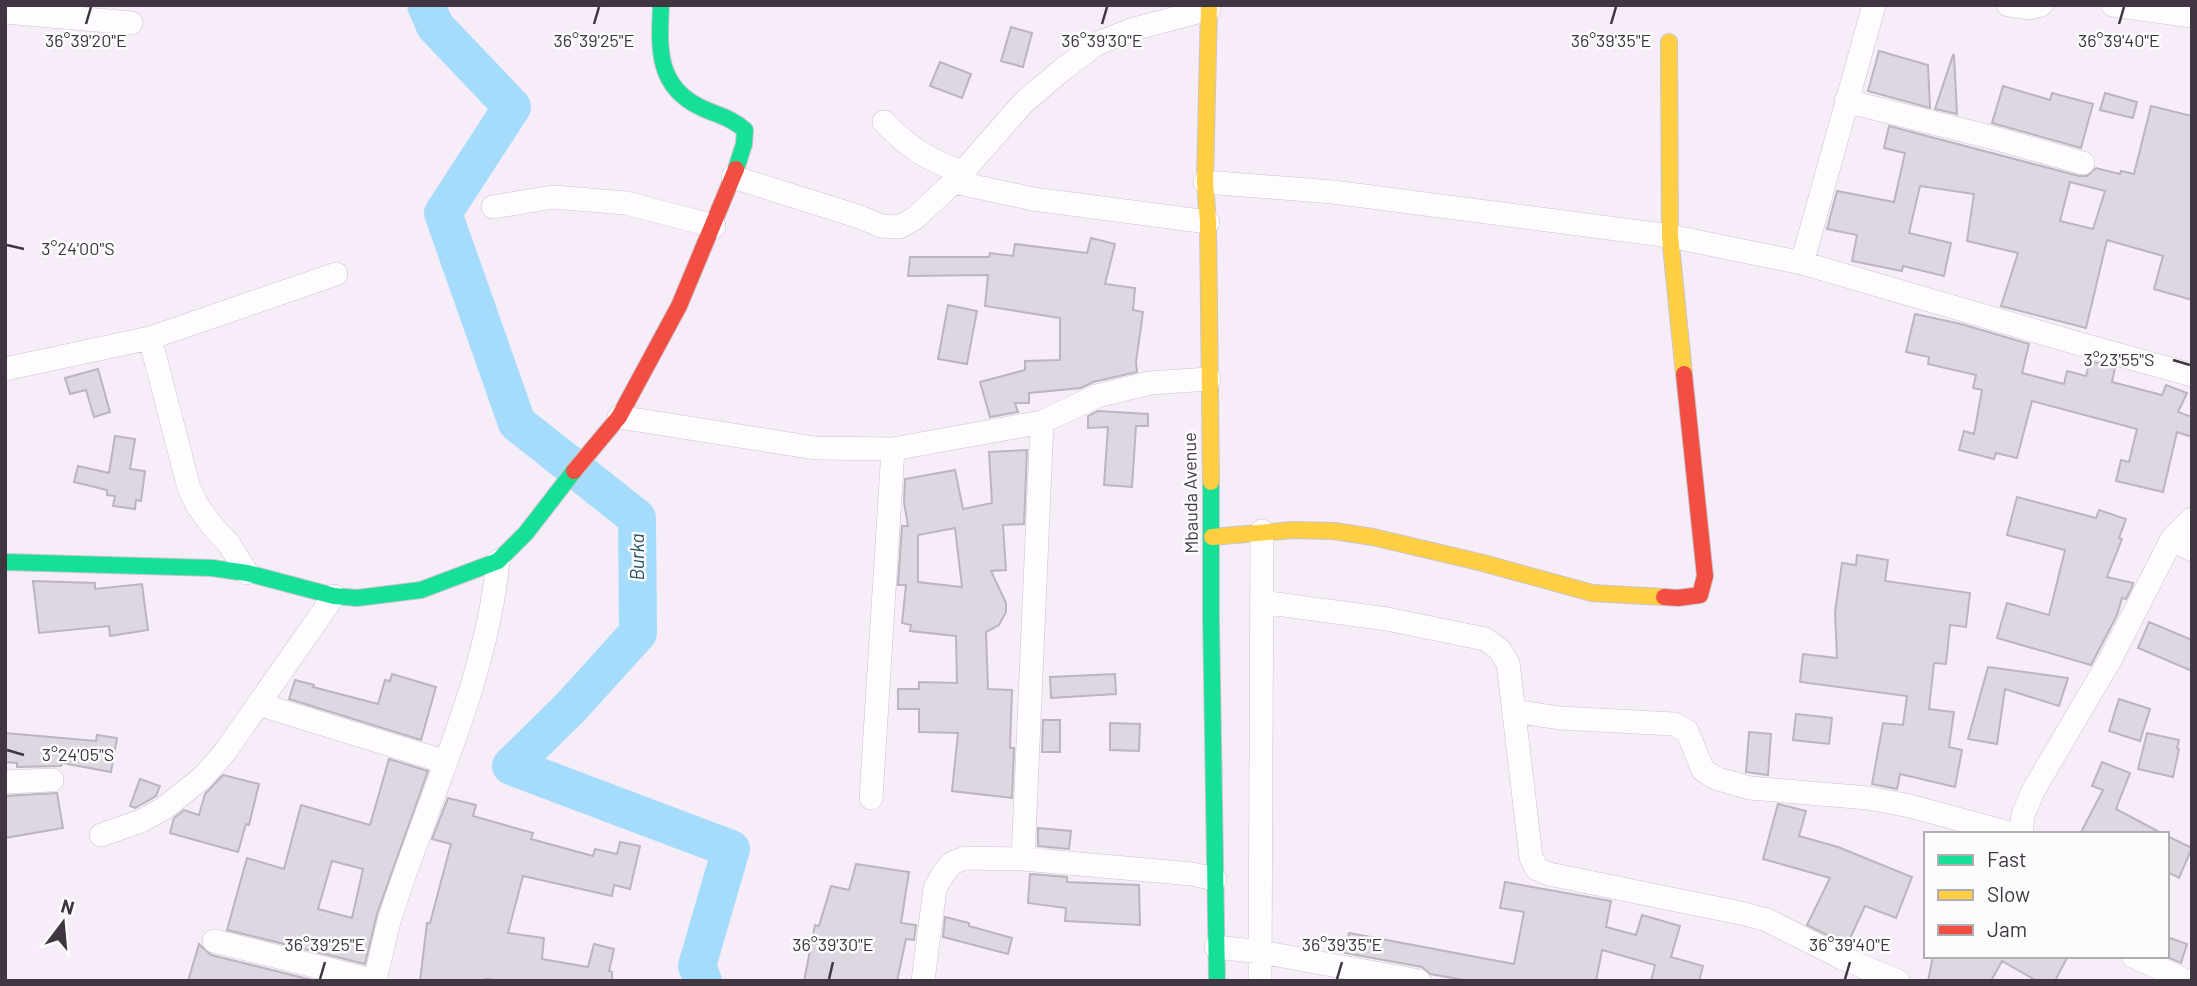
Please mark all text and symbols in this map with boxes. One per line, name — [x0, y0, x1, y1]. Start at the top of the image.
text: 36°39'20"E — [45, 29, 127, 51]
text: 36°39'25"E — [554, 29, 634, 51]
text: 36°39'30"E — [1061, 29, 1143, 51]
text: 36°39'35"E — [1571, 29, 1651, 51]
text: 36°39'40"E — [2078, 29, 2160, 51]
text: 3°24'00"S — [41, 237, 115, 259]
text: 3°23'55"S — [2083, 348, 2155, 370]
street label: Mbauda Avenue — [1178, 432, 1202, 554]
water label: Burka — [625, 534, 648, 580]
text: 3°24'05"S — [42, 743, 114, 765]
legend — [1924, 832, 2169, 958]
text: Fast — [1987, 846, 2027, 871]
text: Slow — [1987, 881, 2030, 906]
north arrow — [28, 888, 98, 958]
text: N — [59, 893, 77, 919]
text: Jam — [1987, 916, 2027, 941]
text: 36°39'25"E — [285, 933, 365, 955]
text: 36°39'30"E — [792, 933, 874, 955]
text: 36°39'35"E — [1302, 933, 1382, 955]
text: 36°39'40"E — [1809, 933, 1891, 955]

